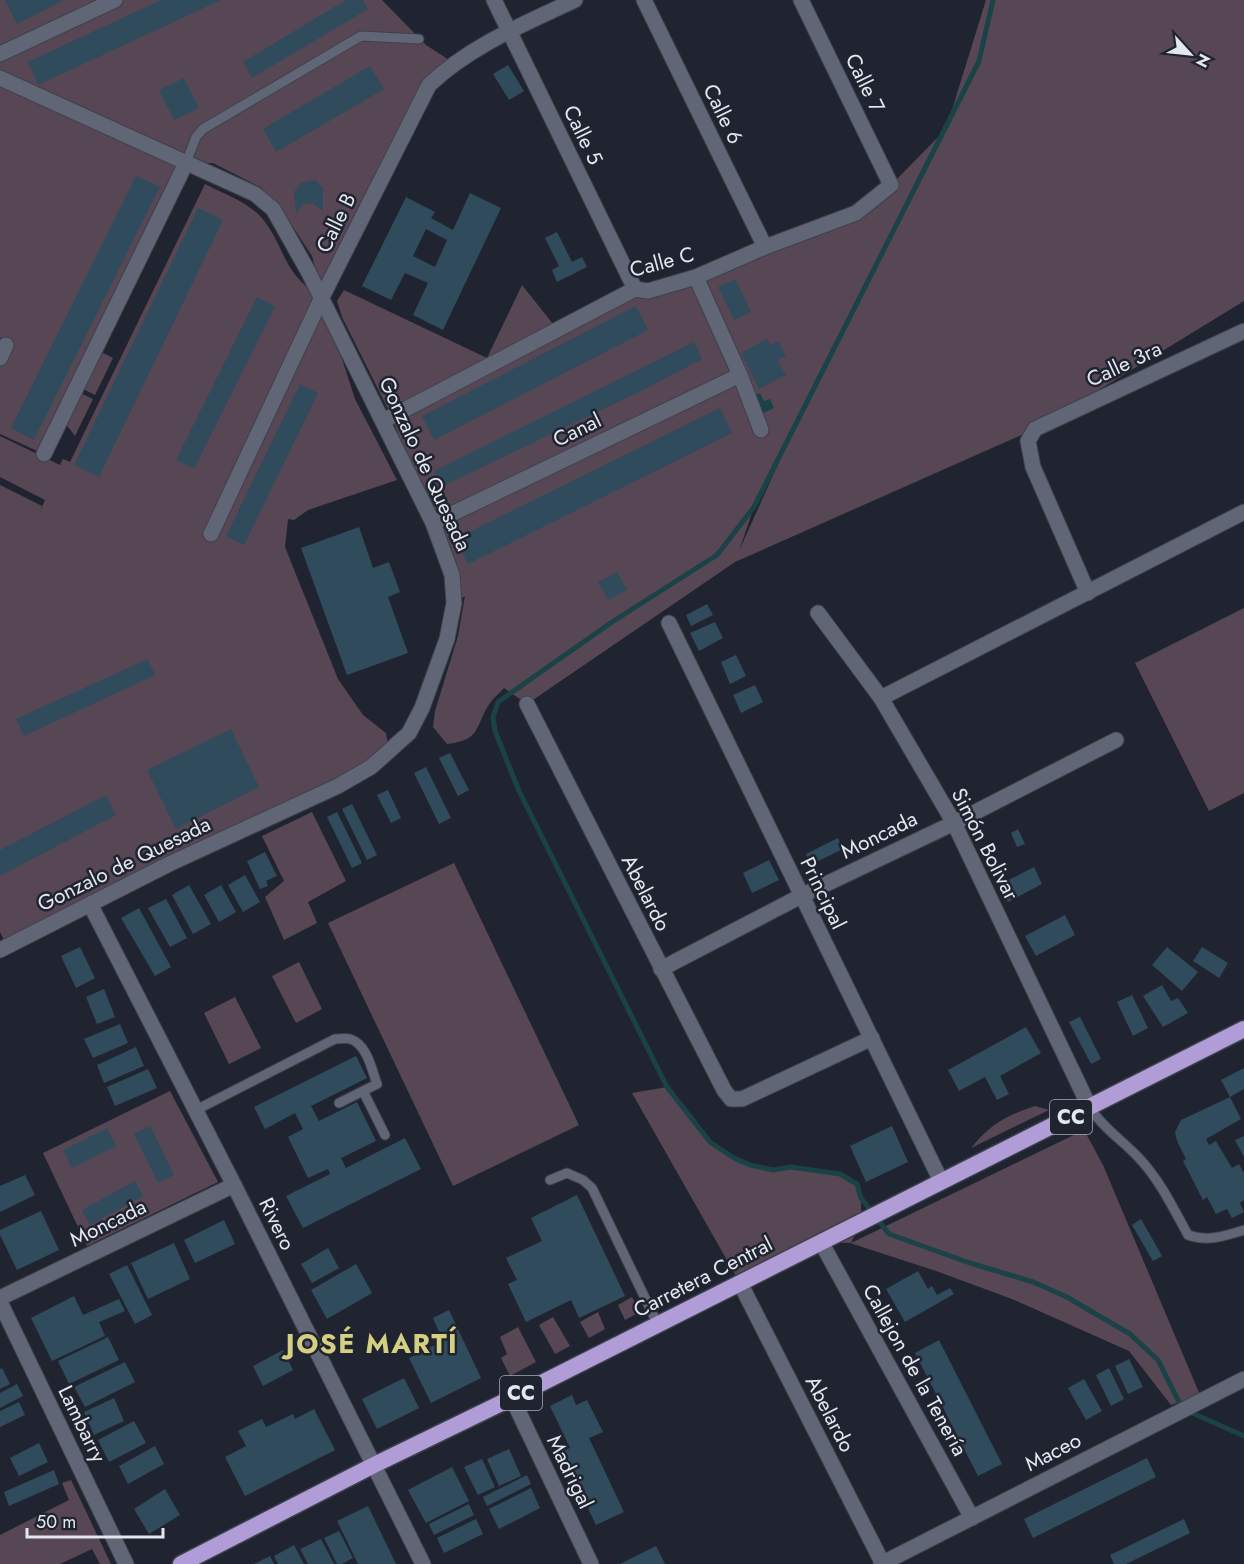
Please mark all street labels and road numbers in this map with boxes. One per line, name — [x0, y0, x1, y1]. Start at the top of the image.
street label: Calle 7 — [838, 48, 892, 118]
street label: Calle 6 — [696, 79, 750, 149]
street label: Calle 5 — [556, 100, 610, 170]
street label: Calle B — [309, 188, 363, 258]
street label: Calle C — [626, 239, 698, 285]
street label: Calle 3ra — [1081, 333, 1167, 395]
street label: Gonzalo de Quesada — [371, 372, 479, 556]
street label: Canal — [548, 405, 606, 455]
street label: Simón Bolivar — [944, 783, 1026, 906]
street label: Moncada — [836, 804, 922, 866]
street label: Gonzalo de Quesada — [32, 809, 216, 919]
street label: Abelardo — [614, 850, 678, 936]
street label: Principal — [793, 852, 853, 934]
road number: CC — [1050, 1100, 1092, 1134]
street label: Moncada — [65, 1192, 151, 1254]
street label: Rivero — [251, 1193, 303, 1255]
street label: Carretera Central — [628, 1229, 778, 1325]
street label: Callejon de la Tenería — [855, 1279, 975, 1461]
street label: Abelardo — [798, 1371, 862, 1457]
road number: CC — [500, 1376, 542, 1410]
street label: Lambarry — [50, 1380, 114, 1468]
street label: Maceo — [1020, 1425, 1086, 1479]
street label: Madrigal — [539, 1430, 601, 1514]

